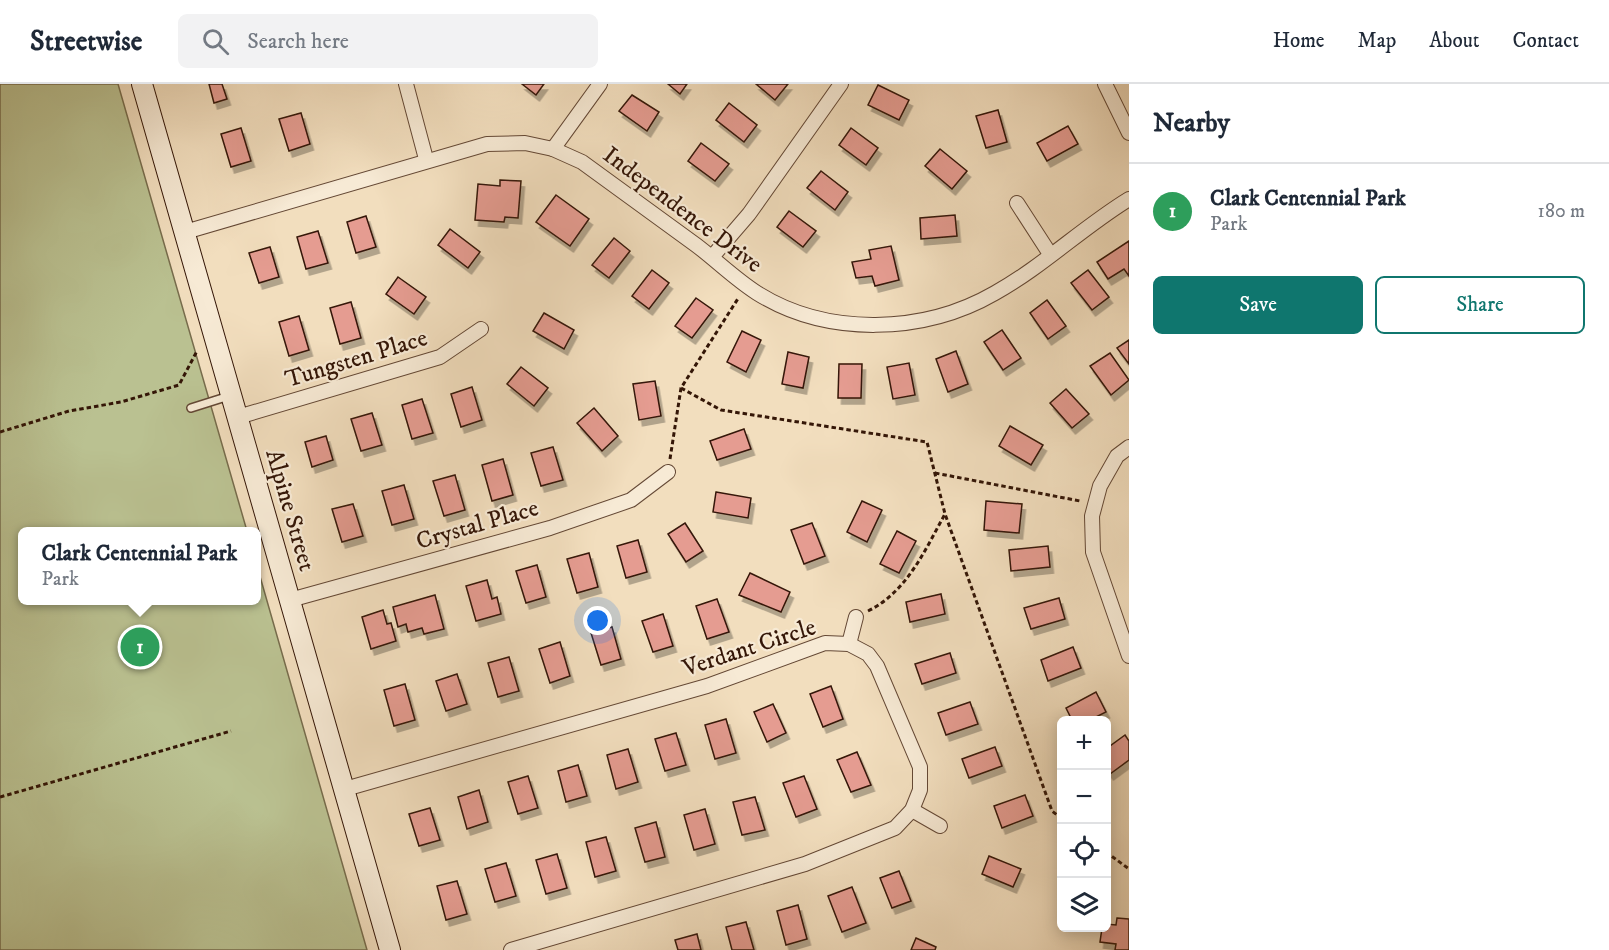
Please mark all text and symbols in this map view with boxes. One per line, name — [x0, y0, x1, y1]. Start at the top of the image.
search box — [178, 14, 598, 68]
text: Streetwise — [30, 24, 142, 59]
icon: search — [199, 25, 232, 58]
text: Search here — [247, 28, 349, 55]
text: Home — [1273, 28, 1325, 54]
text: Map — [1358, 28, 1396, 54]
text: About — [1429, 28, 1480, 54]
text: Contact — [1513, 28, 1579, 54]
text: Nearby — [1153, 107, 1230, 140]
street label: Independence Drive — [597, 140, 768, 280]
text: Clark Centennial Park — [1210, 185, 1406, 212]
text: 1 — [1169, 199, 1176, 224]
text: 180 m — [1538, 199, 1585, 224]
text: Park — [1210, 212, 1247, 237]
button: Save — [1153, 276, 1363, 334]
button: Share — [1375, 276, 1585, 334]
street label: Tungsten Place — [282, 323, 431, 395]
street label: Alpine Street — [258, 446, 322, 575]
street label: Crystal Place — [413, 493, 542, 557]
popup — [18, 527, 261, 605]
text: Clark Centennial Park — [42, 540, 237, 567]
text: Park — [42, 567, 79, 592]
your location — [583, 606, 612, 635]
street label: Verdant Circle — [678, 612, 820, 684]
pin: 1 — [120, 624, 160, 670]
map controls — [1057, 716, 1111, 932]
button: + — [1057, 716, 1111, 770]
button: − — [1057, 770, 1111, 824]
button: locate — [1057, 824, 1111, 878]
button: layers — [1057, 878, 1111, 932]

